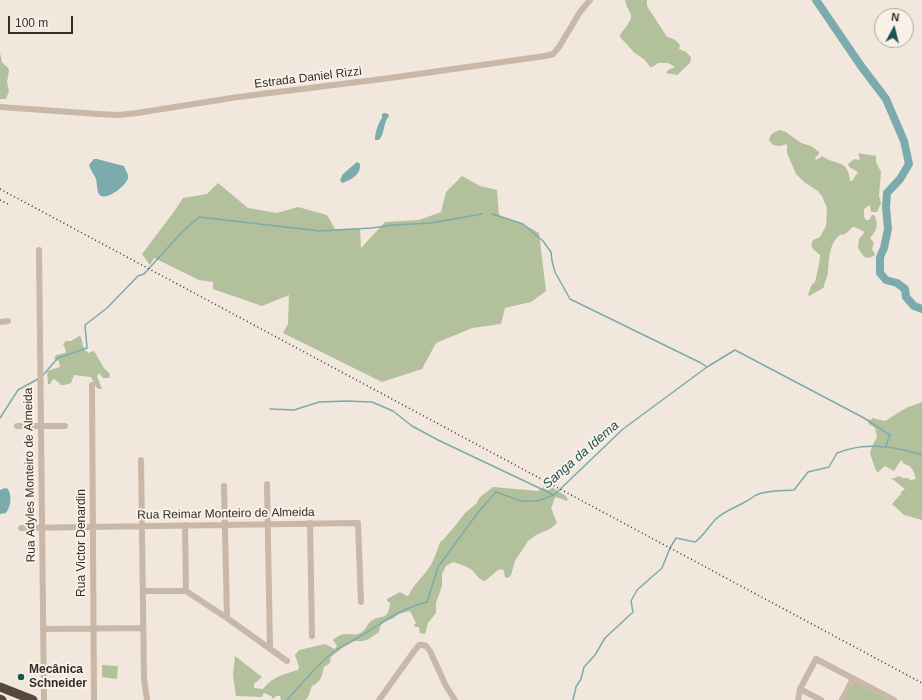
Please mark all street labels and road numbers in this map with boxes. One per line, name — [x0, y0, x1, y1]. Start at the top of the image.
street label: Estrada Daniel Rizzi — [254, 64, 362, 92]
street label: Rua Adyles Monteiro de Almeida — [21, 388, 39, 562]
street label: Rua Victor Denardin — [75, 489, 89, 597]
street label: Rua Reimar Monteiro de Almeida — [137, 505, 315, 523]

